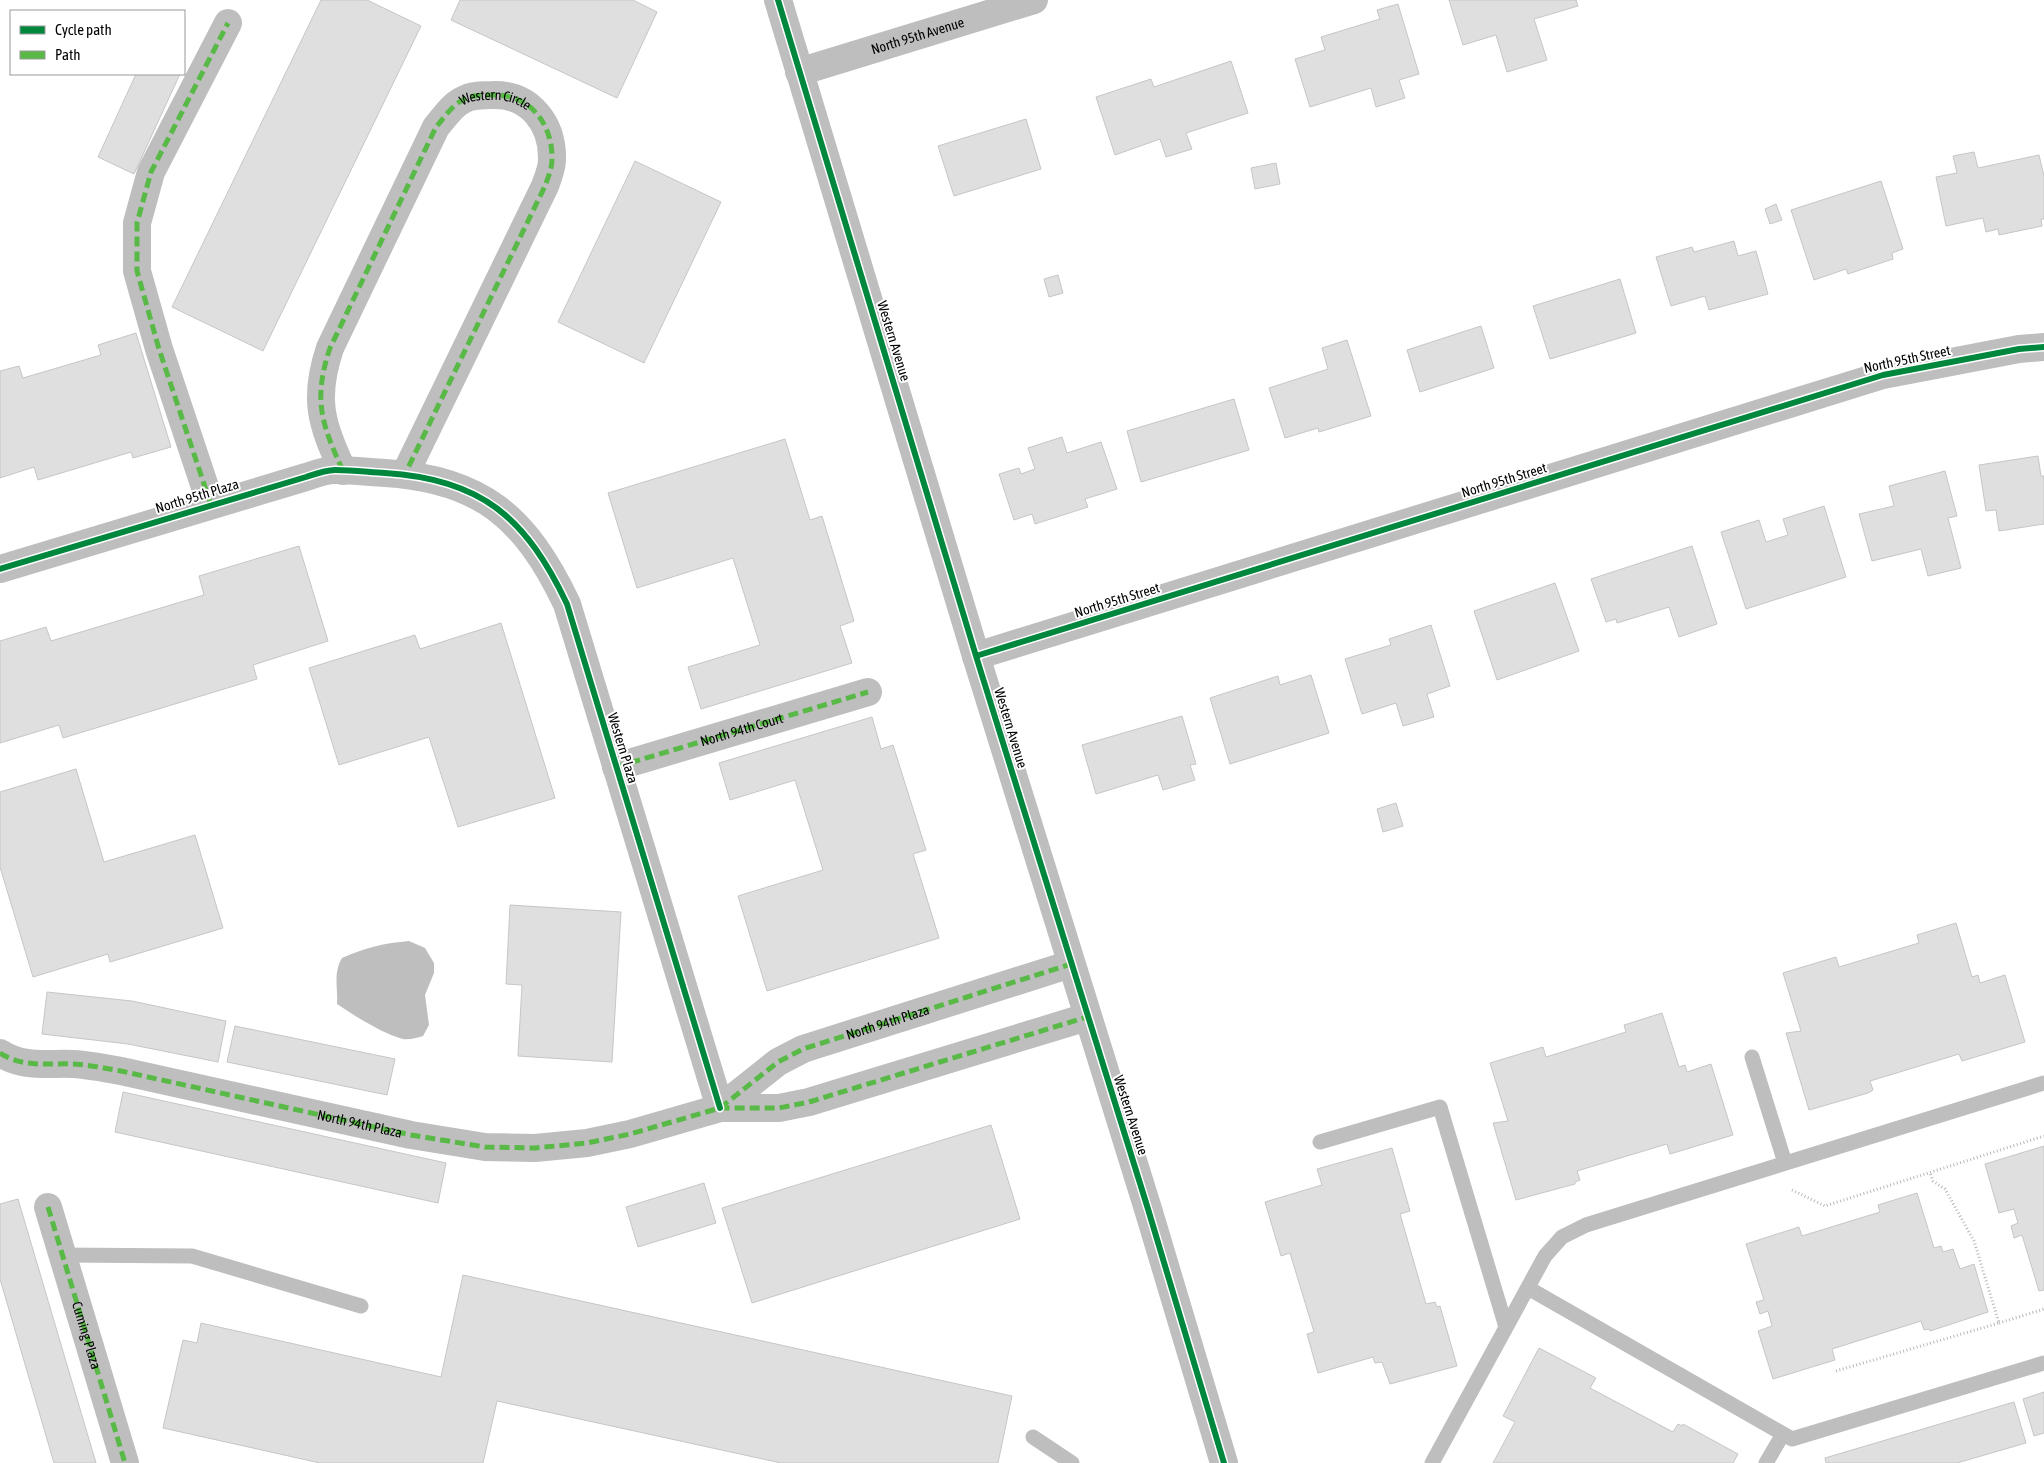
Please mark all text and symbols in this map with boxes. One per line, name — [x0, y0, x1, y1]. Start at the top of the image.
legend — [10, 10, 185, 75]
street label: North 95th Avenue — [869, 14, 966, 57]
text: Cycle path — [55, 21, 112, 38]
text: Path — [55, 46, 81, 63]
street label: Western Circle — [457, 87, 534, 113]
street label: Western Avenue — [874, 299, 914, 383]
street label: North 95th Street — [1862, 342, 1952, 376]
street label: North 95th Street — [1459, 459, 1549, 501]
street label: North 95th Plaza — [153, 476, 241, 516]
street label: North 95th Street — [1072, 579, 1162, 621]
street label: Western Avenue — [991, 686, 1031, 770]
street label: North 94th Court — [698, 710, 785, 749]
street label: Western Plaza — [605, 711, 641, 785]
street label: North 94th Plaza — [844, 1001, 931, 1043]
street label: Western Avenue — [1111, 1073, 1151, 1157]
street label: North 94th Plaza — [316, 1107, 404, 1141]
street label: Cuming Plaza — [69, 1300, 104, 1371]

